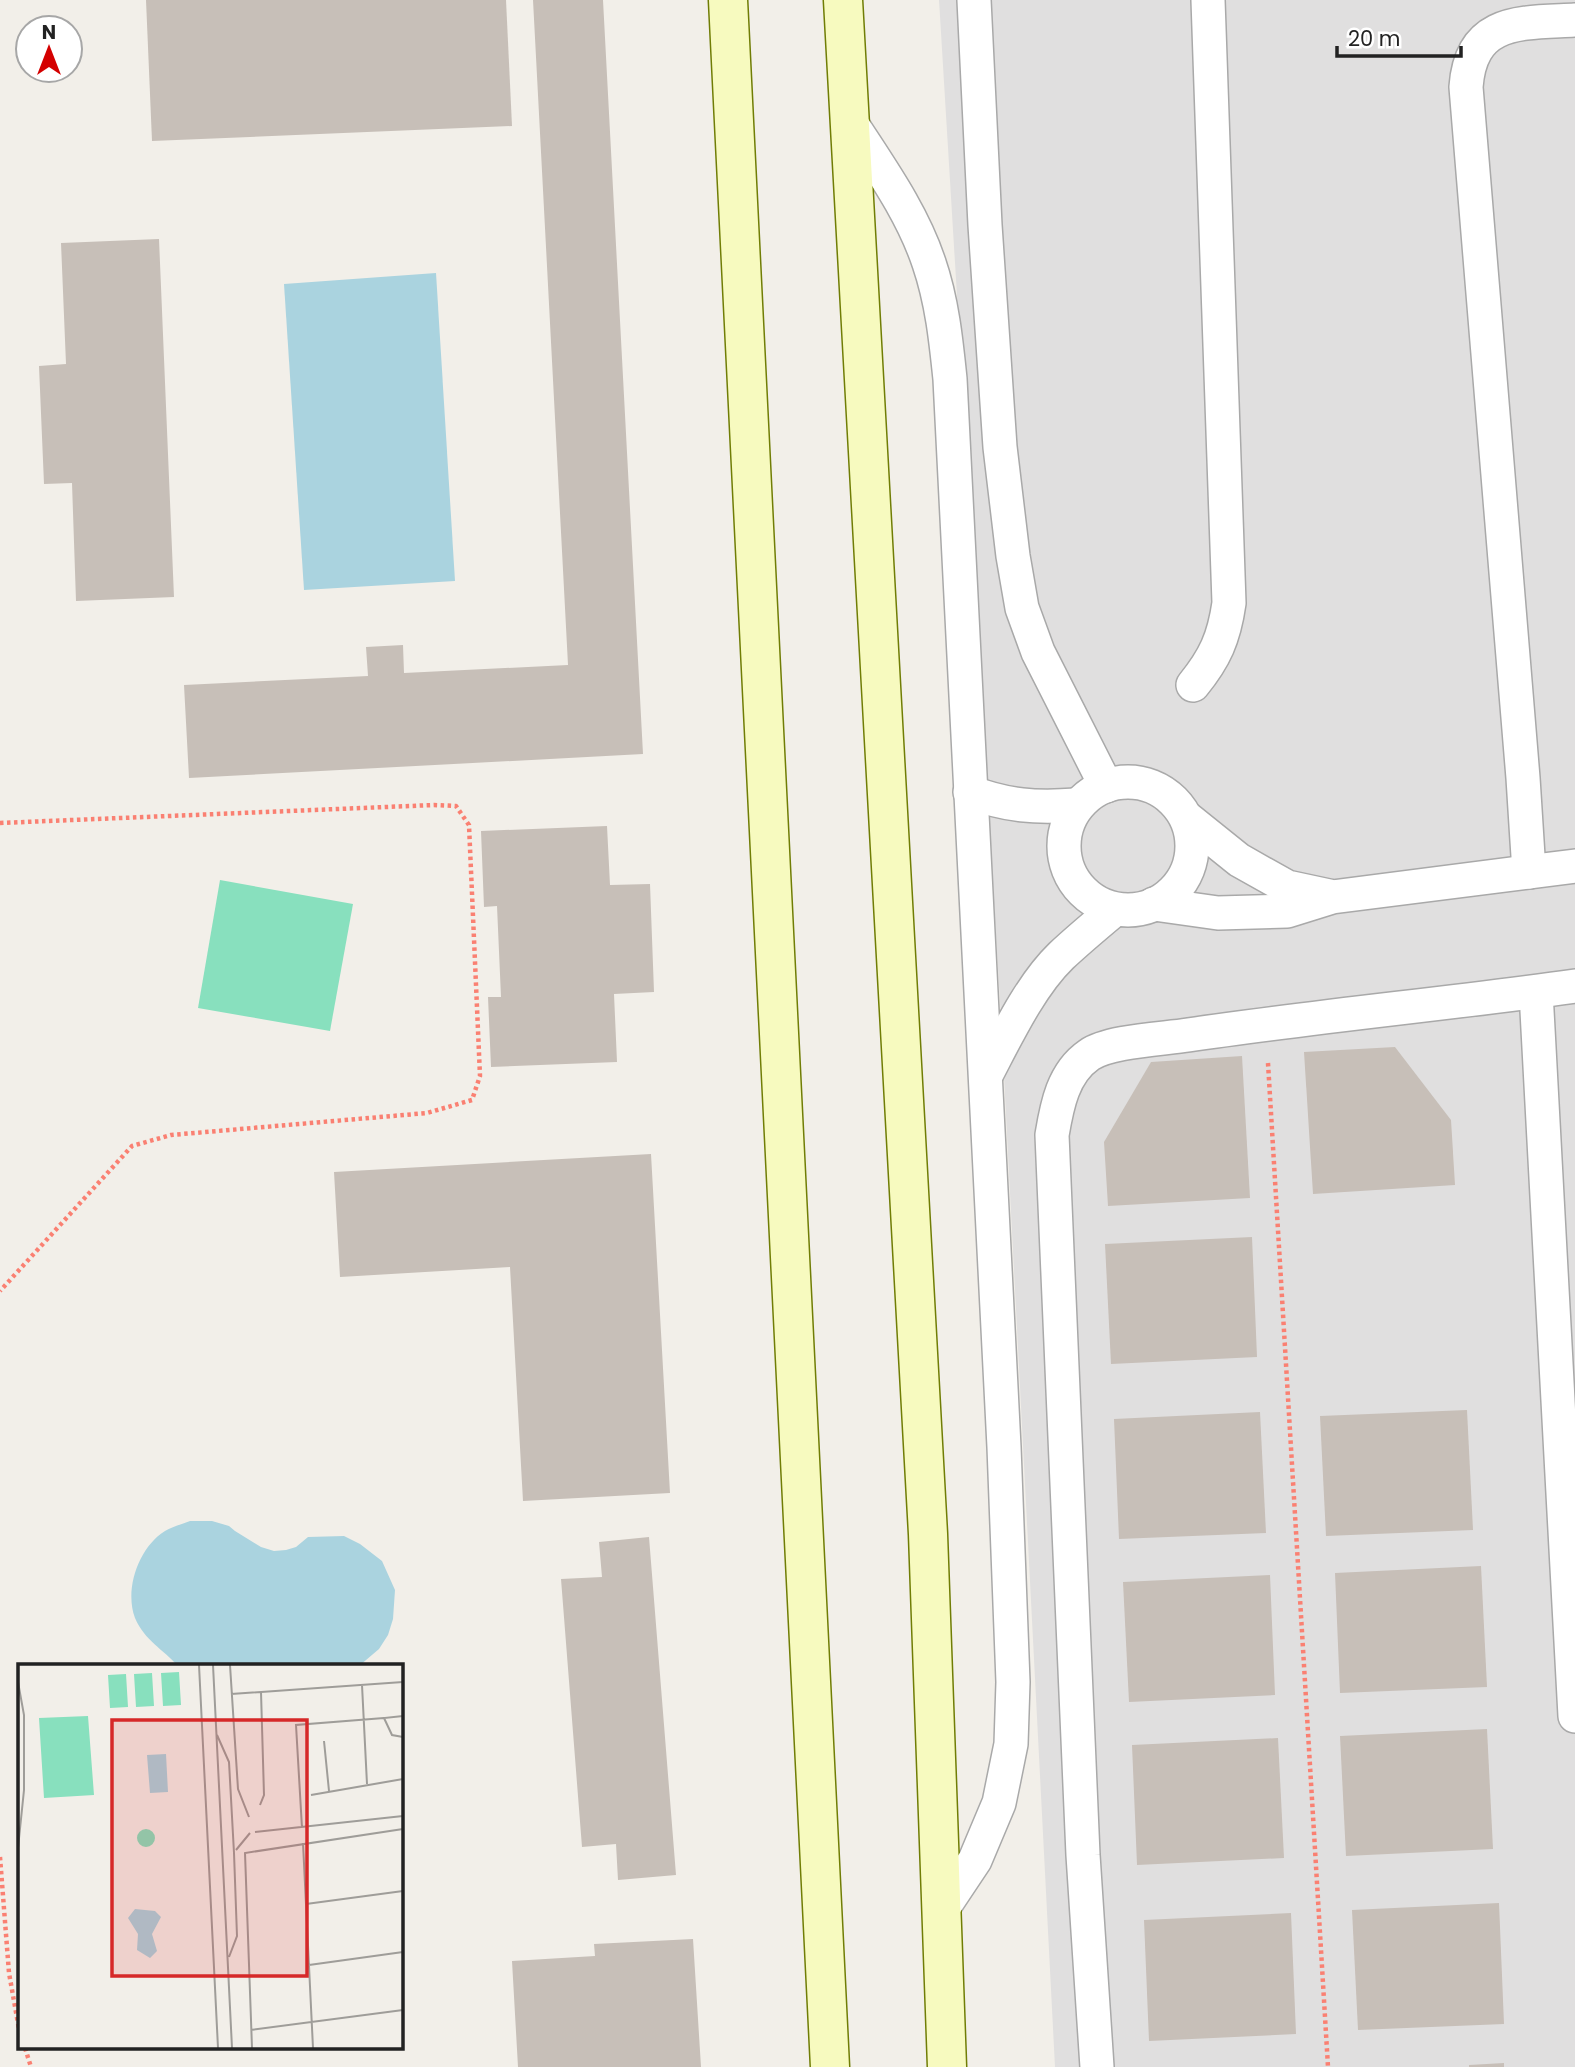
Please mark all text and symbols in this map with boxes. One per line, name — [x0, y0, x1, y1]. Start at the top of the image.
north arrow — [14, 14, 84, 84]
scale bar — [1337, 14, 1461, 58]
text: N — [42, 19, 56, 46]
text: 20 m — [1348, 24, 1401, 53]
inset map — [18, 1664, 402, 2050]

